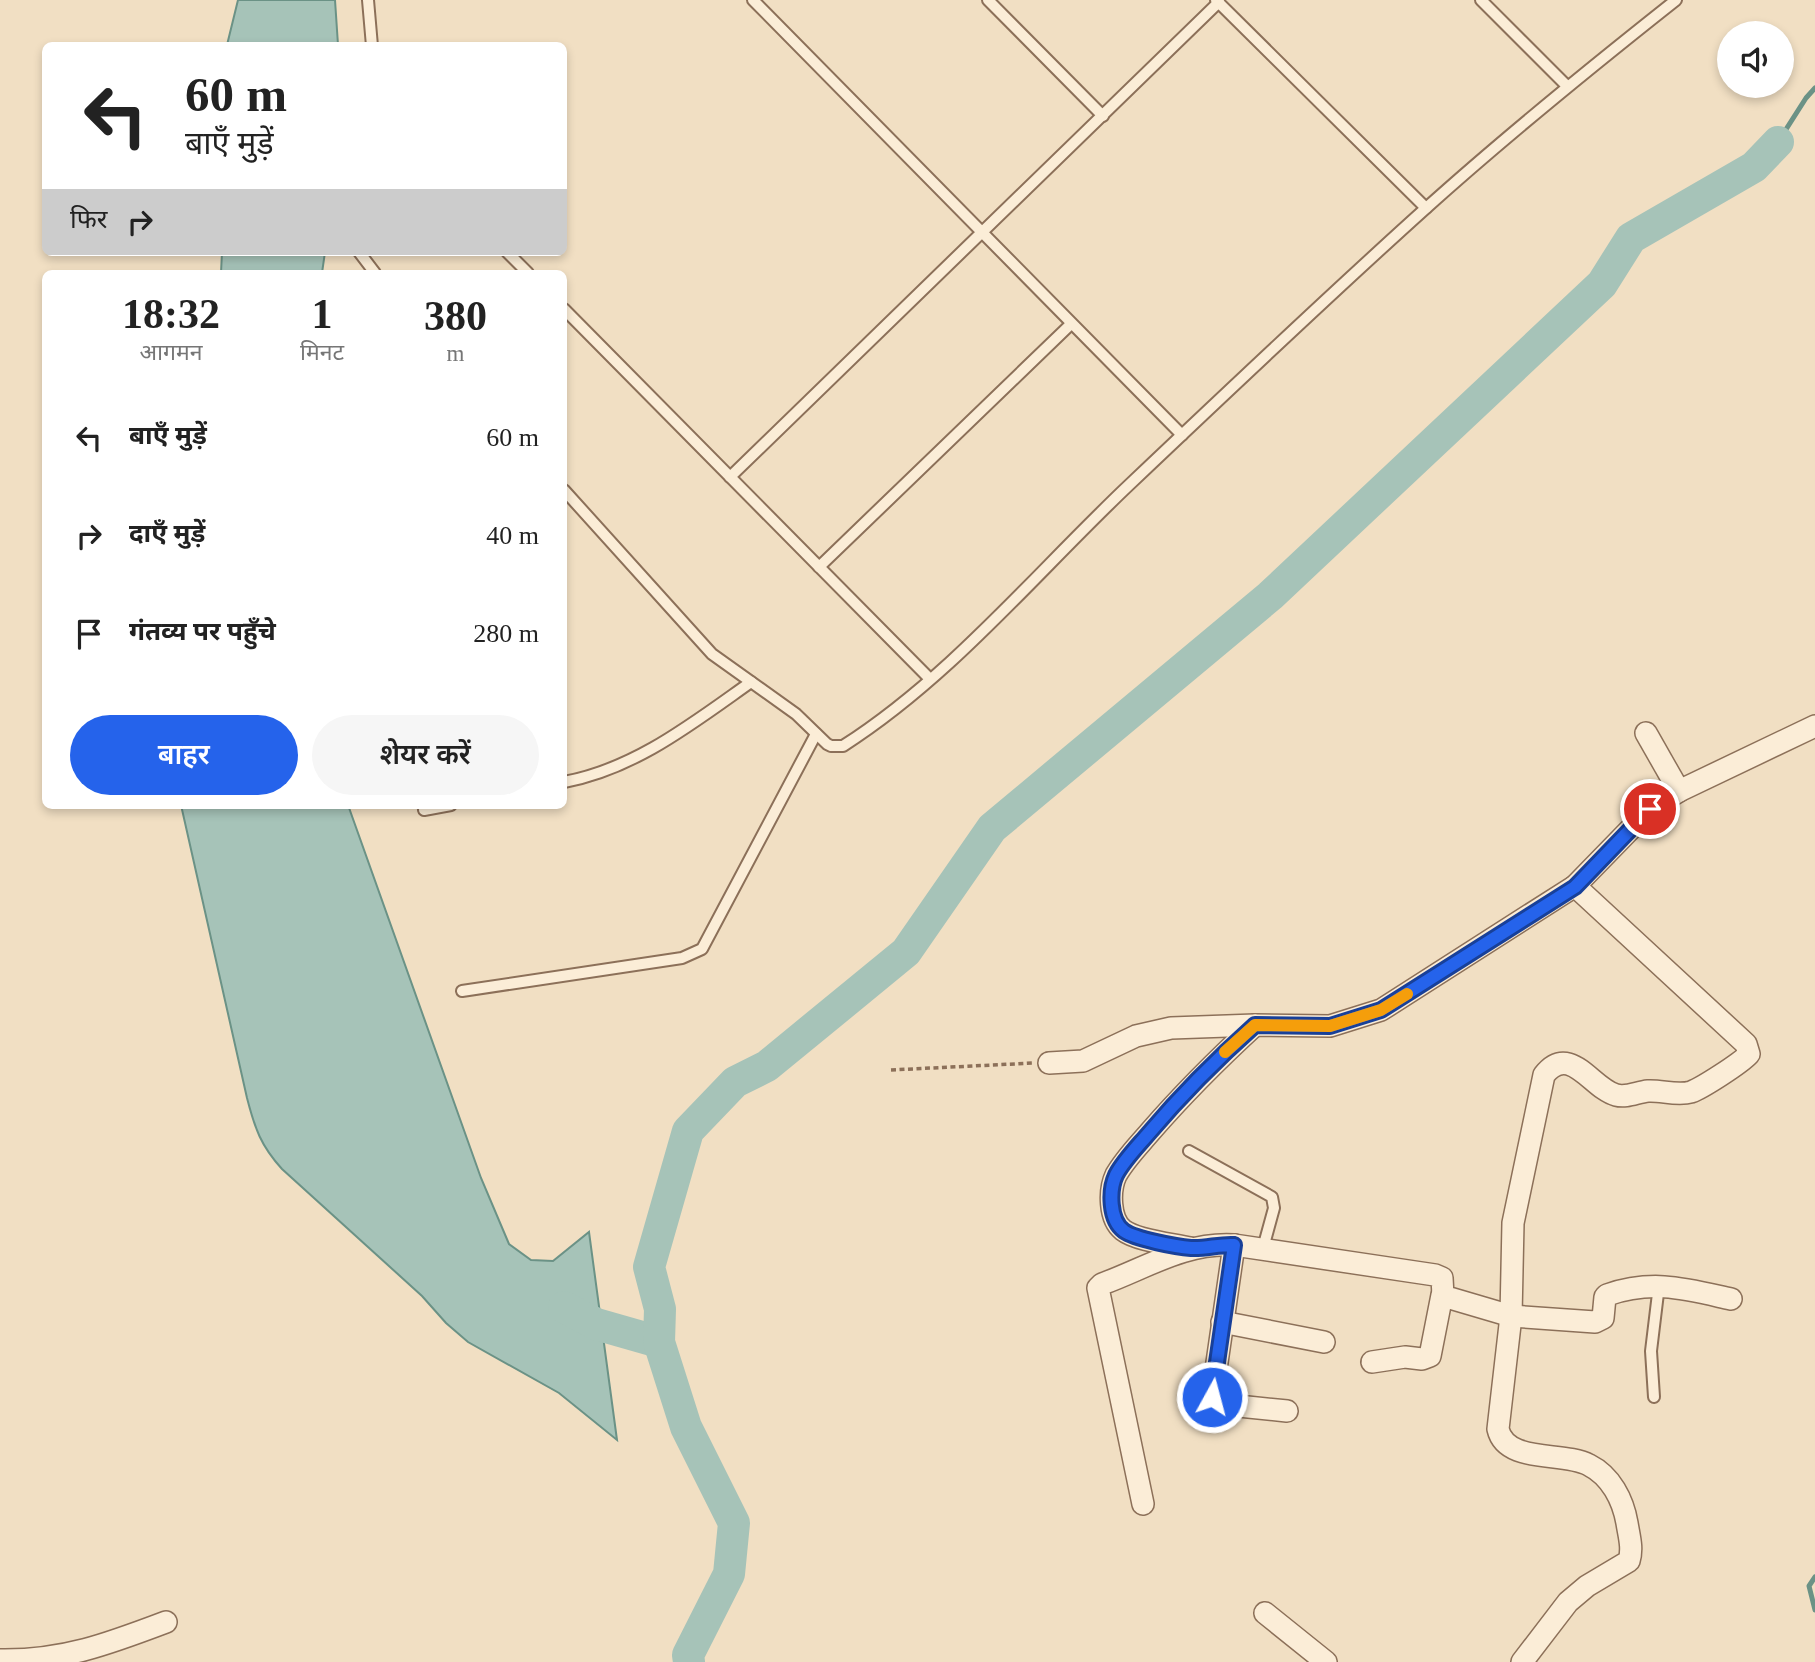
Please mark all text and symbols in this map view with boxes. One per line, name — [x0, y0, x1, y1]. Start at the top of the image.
map controls — [1717, 21, 1794, 98]
button: sound — [1717, 21, 1794, 98]
text: 60 m — [185, 67, 287, 122]
icon: left — [70, 70, 161, 161]
text: बाएँ मुड़ें — [185, 125, 274, 161]
icon: right — [121, 203, 159, 241]
text: फिर — [70, 205, 107, 234]
text: 18:32 — [122, 291, 220, 337]
text: 1 — [311, 291, 332, 337]
text: 380 — [424, 293, 487, 339]
text: आगमन — [139, 340, 202, 365]
text: मिनट — [300, 340, 344, 365]
text: m — [447, 341, 464, 366]
icon: left — [70, 419, 108, 457]
text: बाएँ मुड़ें — [129, 421, 207, 450]
text: 60 m — [486, 423, 539, 452]
icon: right — [70, 517, 108, 555]
text: दाएँ मुड़ें — [129, 519, 205, 548]
text: 40 m — [486, 521, 539, 550]
icon: arrive — [70, 615, 108, 653]
text: गंतव्य पर पहुँचे — [129, 617, 276, 646]
text: 280 m — [473, 619, 539, 648]
button: बाहर — [70, 715, 298, 795]
button: शेयर करें — [312, 715, 539, 795]
pin — [1620, 779, 1680, 839]
icon: arrive — [1631, 790, 1669, 828]
position arrow — [1175, 1360, 1249, 1434]

